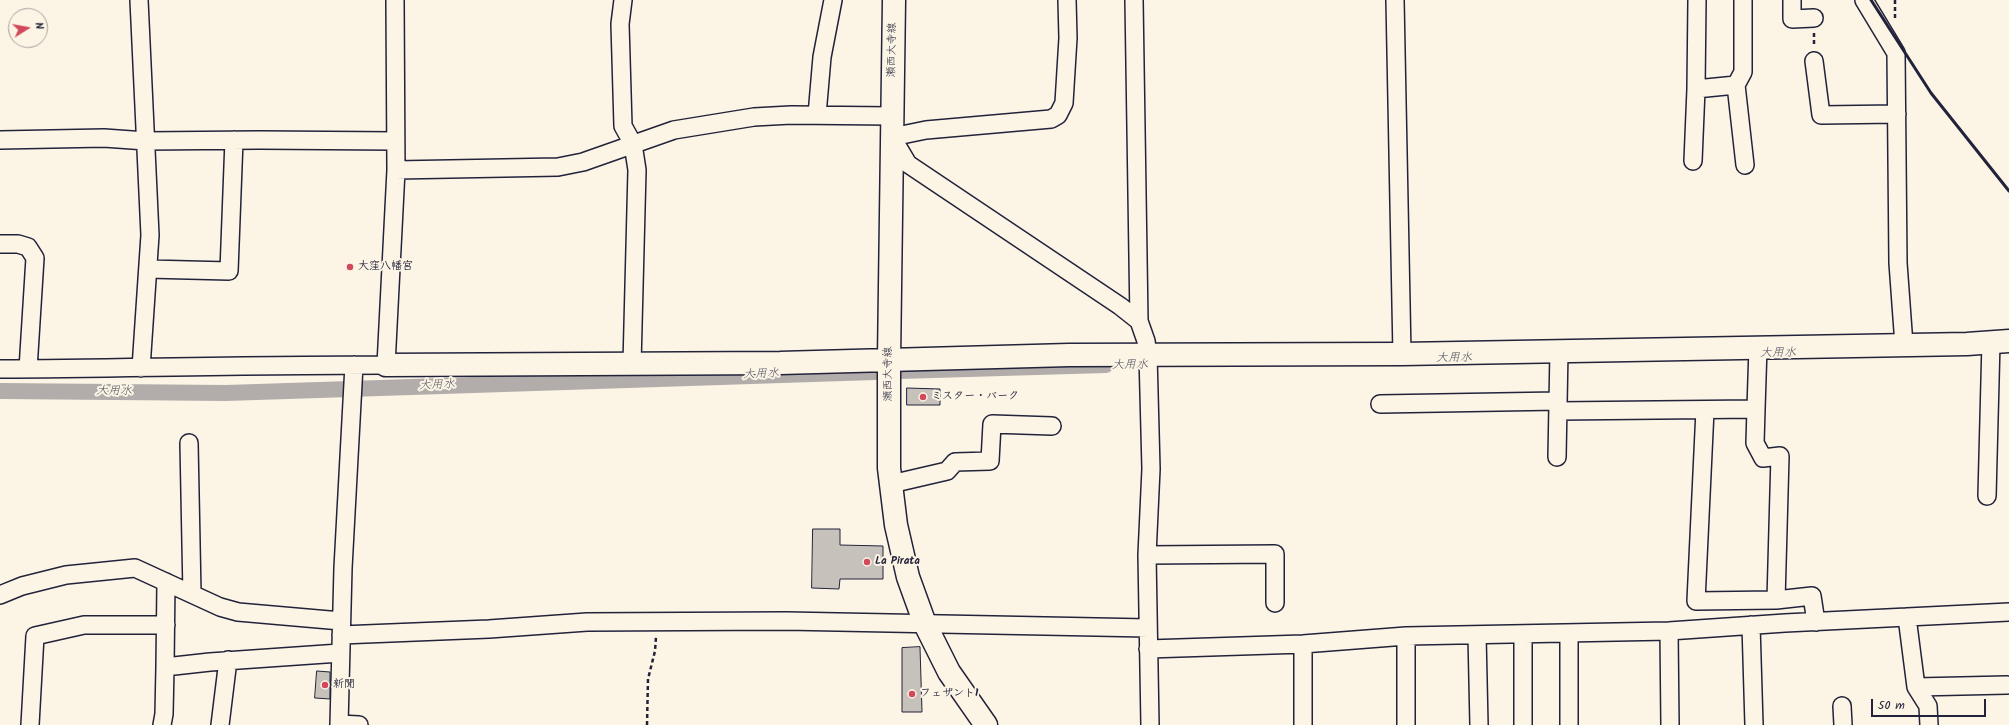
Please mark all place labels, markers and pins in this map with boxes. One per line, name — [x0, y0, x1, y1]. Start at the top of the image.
place label: 大窪八幡宮 — [358, 260, 413, 274]
marker: 大窪八幡宮 — [345, 262, 355, 272]
place label: ミスター・バーク — [931, 390, 1019, 404]
marker: ミスター・バーク — [918, 392, 928, 402]
place label: La Pirata — [875, 555, 920, 569]
marker: La Pirata — [862, 557, 872, 567]
place label: 新聞 — [333, 678, 355, 692]
marker: 新聞 — [320, 680, 330, 690]
place label: フェザント1 — [920, 687, 978, 701]
marker: フェザント1 — [907, 689, 917, 699]

